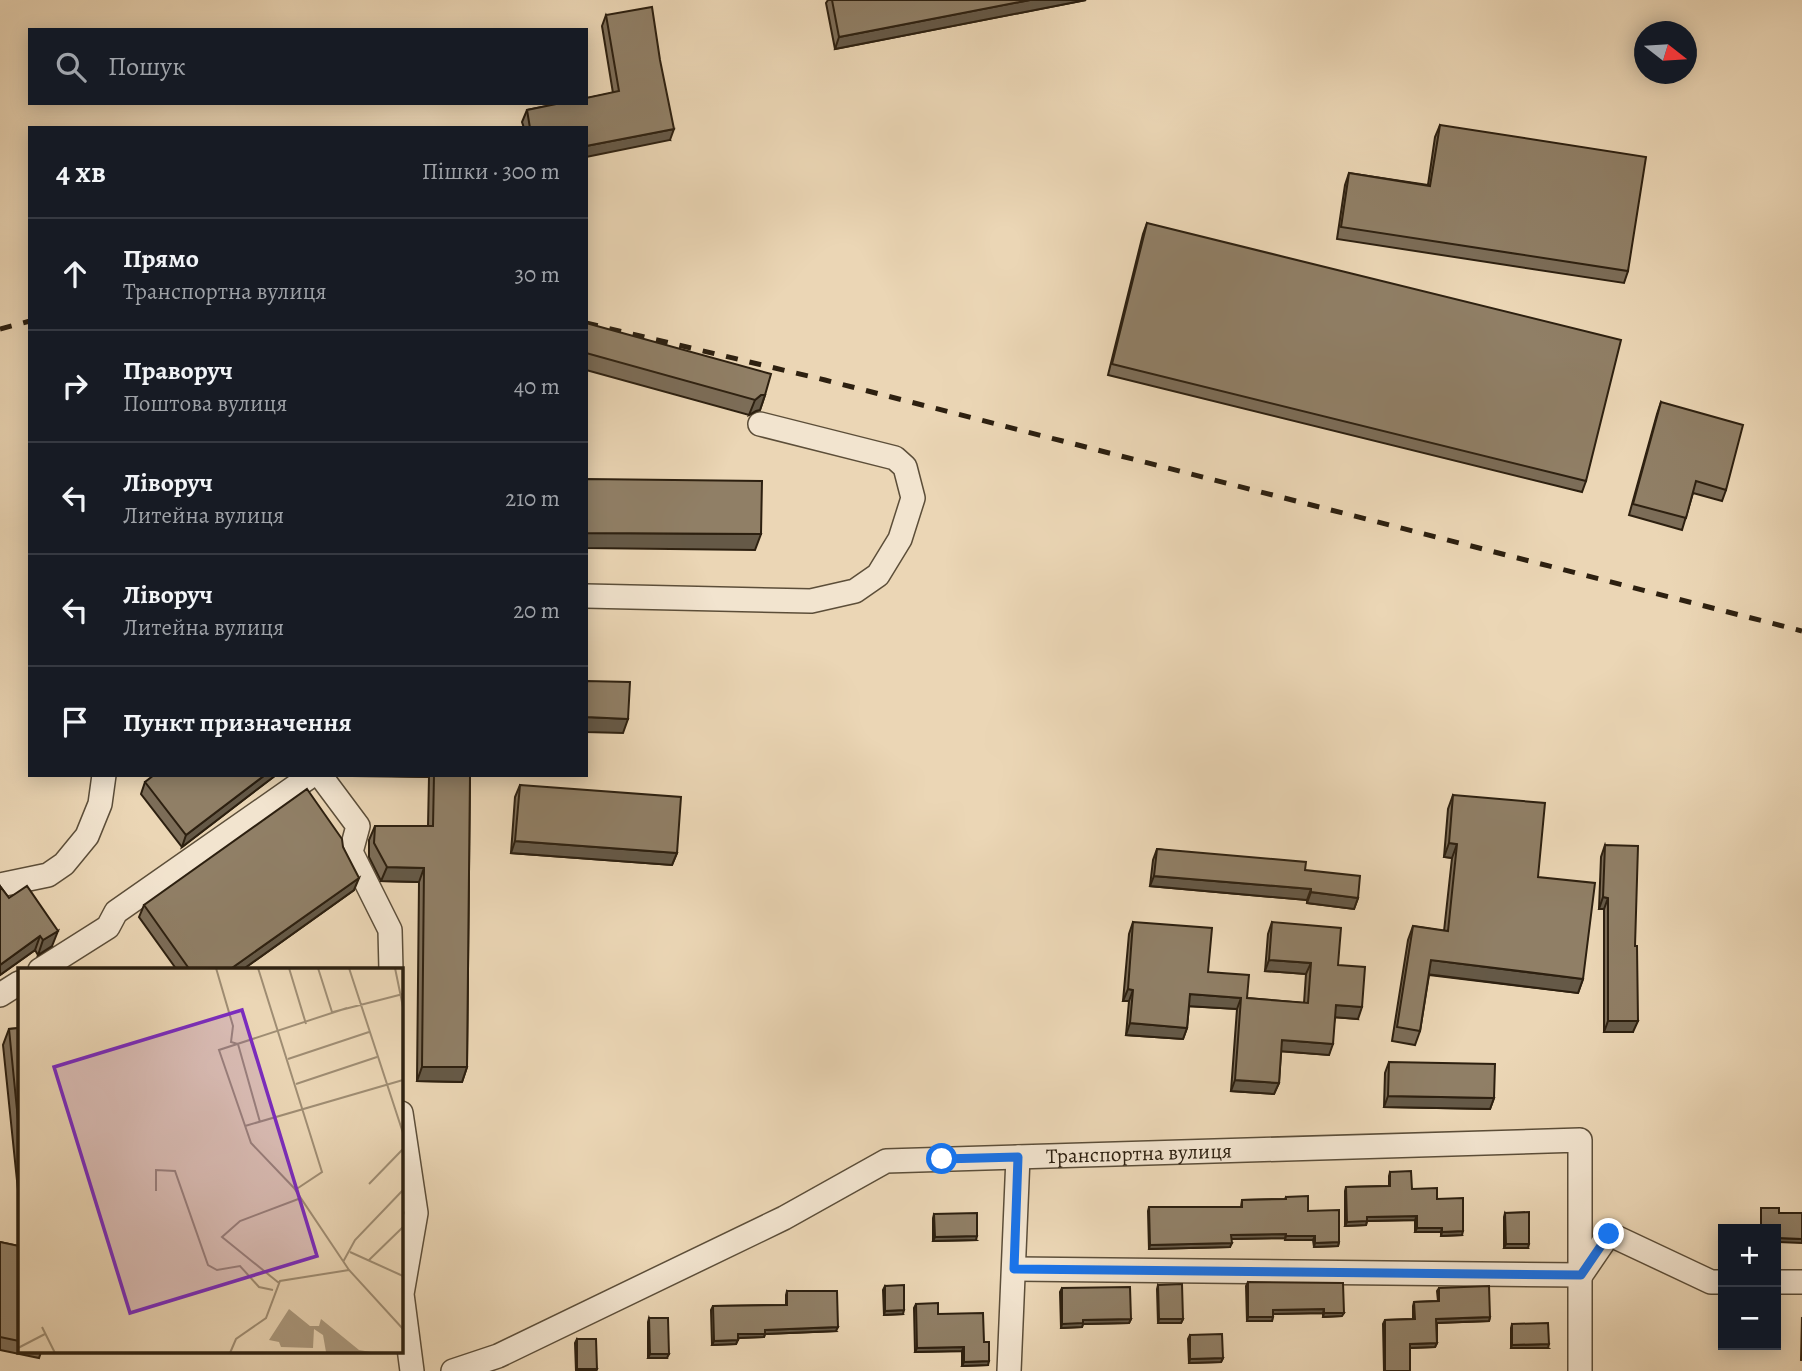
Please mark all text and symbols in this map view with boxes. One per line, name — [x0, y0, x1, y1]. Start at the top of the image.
north arrow — [1634, 21, 1697, 84]
search box — [28, 28, 588, 105]
icon: search — [52, 48, 90, 86]
text: Пошук — [108, 49, 186, 84]
text: 4 хв — [56, 152, 106, 192]
text: Пішки · 300 m — [422, 156, 560, 187]
text: Прямо — [123, 241, 199, 276]
icon: ahead — [56, 255, 94, 293]
text: 30 m — [514, 259, 560, 290]
text: Транспортна вулиця — [123, 276, 327, 307]
text: Праворуч — [123, 353, 233, 388]
icon: right — [56, 367, 94, 405]
text: 40 m — [514, 371, 560, 402]
text: Поштова вулиця — [123, 388, 287, 419]
text: Ліворуч — [123, 465, 213, 500]
icon: left — [56, 479, 94, 517]
text: 210 m — [505, 483, 560, 514]
text: Литейна вулиця — [123, 500, 284, 531]
text: Ліворуч — [123, 577, 213, 612]
icon: left — [56, 591, 94, 629]
text: 20 m — [513, 595, 560, 626]
text: Литейна вулиця — [123, 612, 284, 643]
icon: arrive — [56, 703, 94, 741]
text: Пункт призначення — [123, 705, 352, 740]
inset map — [18, 968, 402, 1354]
street label: Транспортна вулиця — [1046, 1137, 1232, 1170]
route start — [926, 1143, 957, 1174]
route end — [1593, 1218, 1624, 1249]
map controls — [1718, 1224, 1781, 1350]
button: + — [1718, 1224, 1781, 1287]
button: − — [1718, 1287, 1781, 1350]

